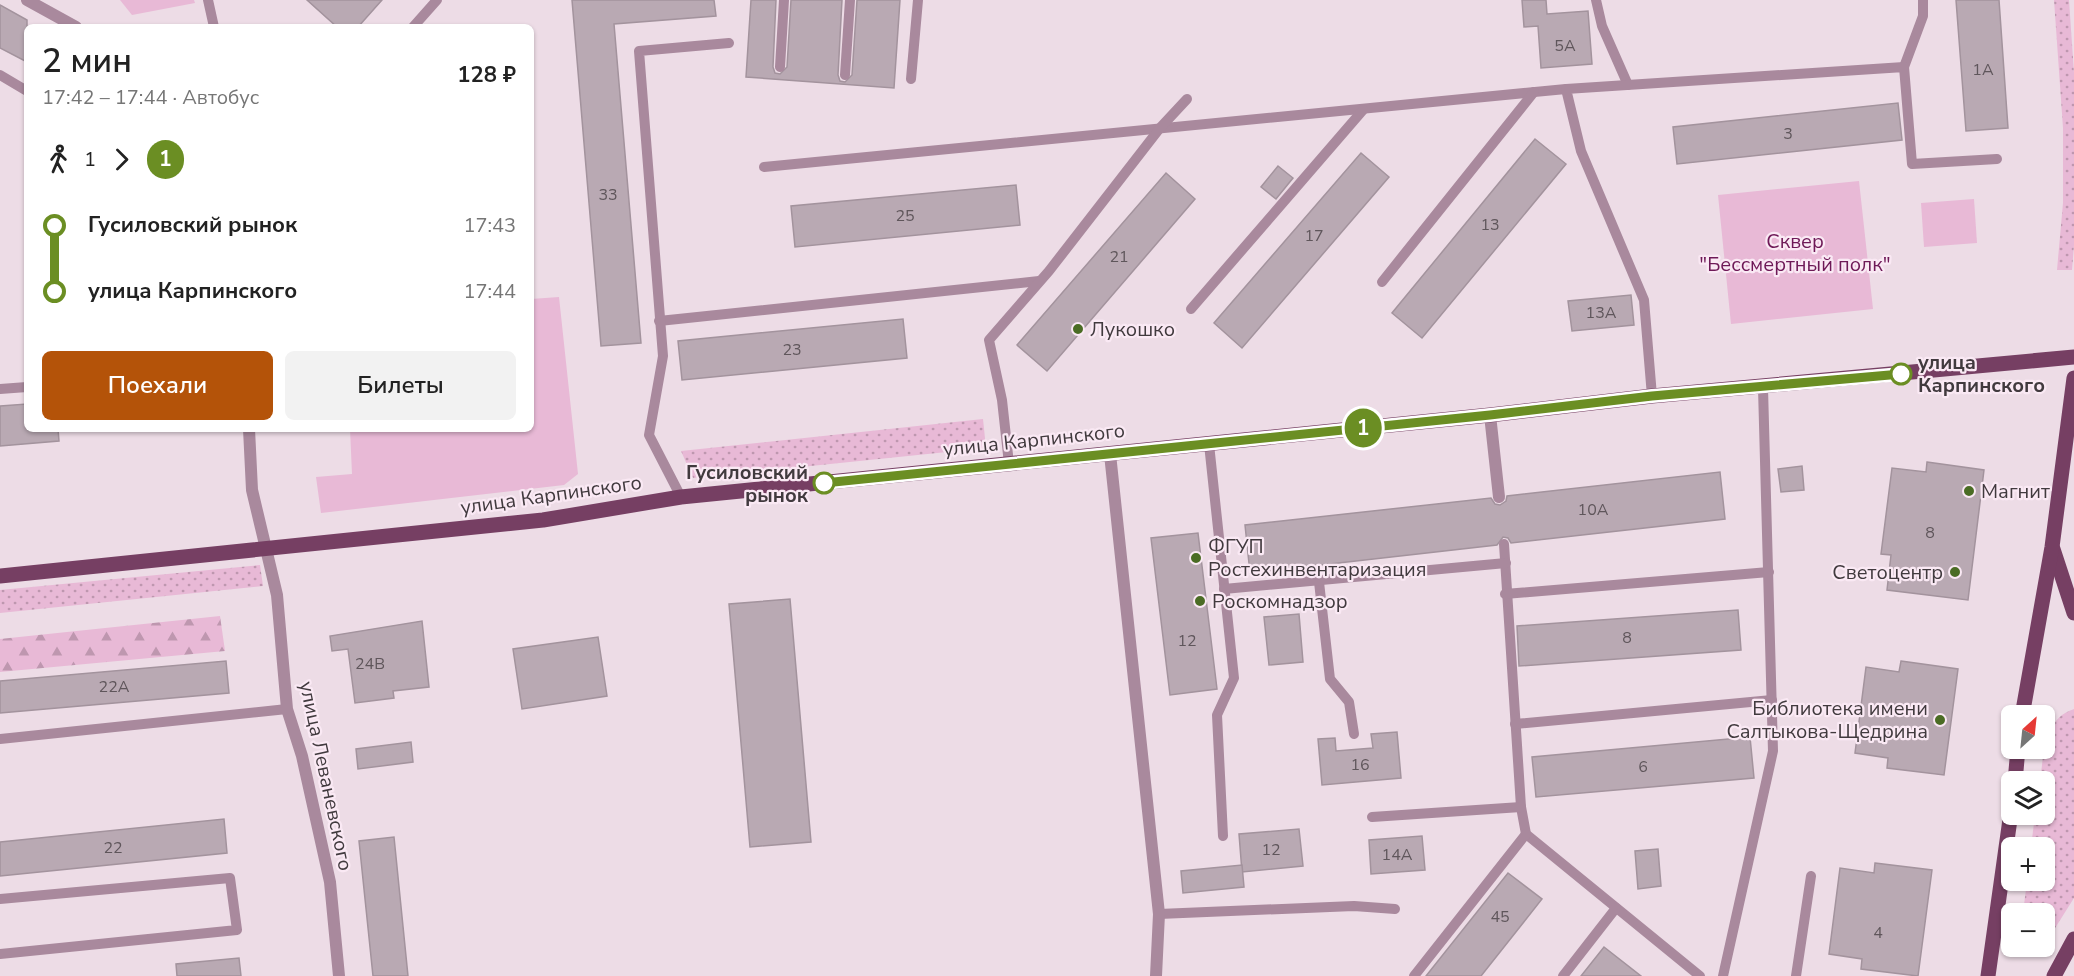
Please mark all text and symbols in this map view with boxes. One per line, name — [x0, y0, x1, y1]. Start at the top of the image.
house number: 5А — [1554, 35, 1576, 57]
text: 2 мин — [42, 39, 132, 84]
house number: 1А — [1972, 59, 1994, 81]
text: 128 ₽ — [457, 60, 516, 90]
text: 17:42 – 17:44 · Автобус — [42, 84, 259, 111]
house number: 3 — [1783, 123, 1793, 145]
icon: walk — [42, 143, 75, 176]
icon: forward — [105, 143, 138, 176]
text: 1 — [159, 145, 172, 173]
text: 1 — [84, 146, 96, 173]
house number: 33 — [598, 184, 618, 206]
house number: 25 — [895, 205, 915, 227]
text: Гусиловский рынок — [88, 210, 297, 240]
text: 17:43 — [463, 212, 516, 239]
house number: 13 — [1480, 214, 1500, 236]
house number: 17 — [1304, 225, 1324, 247]
park label: Сквер "Бессмертный полк" — [1699, 228, 1891, 278]
house number: 21 — [1109, 246, 1129, 268]
text: улица Карпинского — [88, 276, 297, 306]
text: 17:44 — [463, 278, 516, 305]
house number: 13А — [1586, 302, 1617, 324]
place label: Лукошко — [1090, 316, 1175, 343]
marker: Лукошко — [1071, 322, 1085, 336]
house number: 23 — [782, 339, 802, 361]
place label: улица Карпинского — [1918, 349, 2045, 399]
button: Поехали — [42, 351, 273, 420]
button: Билеты — [285, 351, 516, 420]
marker: улица Карпинского — [1890, 363, 1912, 385]
line badge: 1 — [1344, 408, 1382, 448]
text: 1 — [1357, 414, 1369, 442]
street label: улица Карпинского — [942, 417, 1126, 463]
place label: Гусиловский рынок — [686, 459, 809, 509]
street label: улица Карпинского — [459, 469, 643, 521]
marker: Гусиловский рынок — [813, 472, 835, 494]
place label: Магнит — [1981, 478, 2050, 505]
marker: Магнит — [1962, 484, 1976, 498]
house number: 10А — [1578, 499, 1609, 521]
house number: 8 — [1925, 522, 1935, 544]
place label: ФГУП Ростехинвентаризация — [1208, 533, 1427, 583]
marker: ФГУП Ростехинвентаризация — [1189, 551, 1203, 565]
place label: Светоцентр — [1832, 559, 1943, 586]
marker: Светоцентр — [1948, 565, 1962, 579]
place label: Роскомнадзор — [1212, 588, 1348, 615]
marker: Роскомнадзор — [1193, 594, 1207, 608]
house number: 8 — [1622, 627, 1632, 649]
house number: 12 — [1177, 630, 1197, 652]
house number: 24В — [355, 653, 385, 675]
house number: 22А — [99, 676, 130, 698]
street label: улица Леваневского — [293, 679, 359, 873]
place label: Библиотека имени Салтыкова-Щедрина — [1726, 695, 1928, 745]
north arrow — [2001, 705, 2055, 759]
map controls — [2001, 705, 2055, 957]
marker: Библиотека имени Салтыкова-Щедрина — [1933, 713, 1947, 727]
house number: 16 — [1350, 754, 1370, 776]
house number: 6 — [1638, 756, 1648, 778]
button: layers — [2001, 771, 2055, 825]
house number: 22 — [103, 837, 123, 859]
button: + — [2001, 837, 2055, 891]
house number: 12 — [1261, 839, 1281, 861]
house number: 14А — [1382, 844, 1413, 866]
button: − — [2001, 903, 2055, 957]
house number: 45 — [1490, 906, 1510, 928]
house number: 4 — [1873, 922, 1883, 944]

